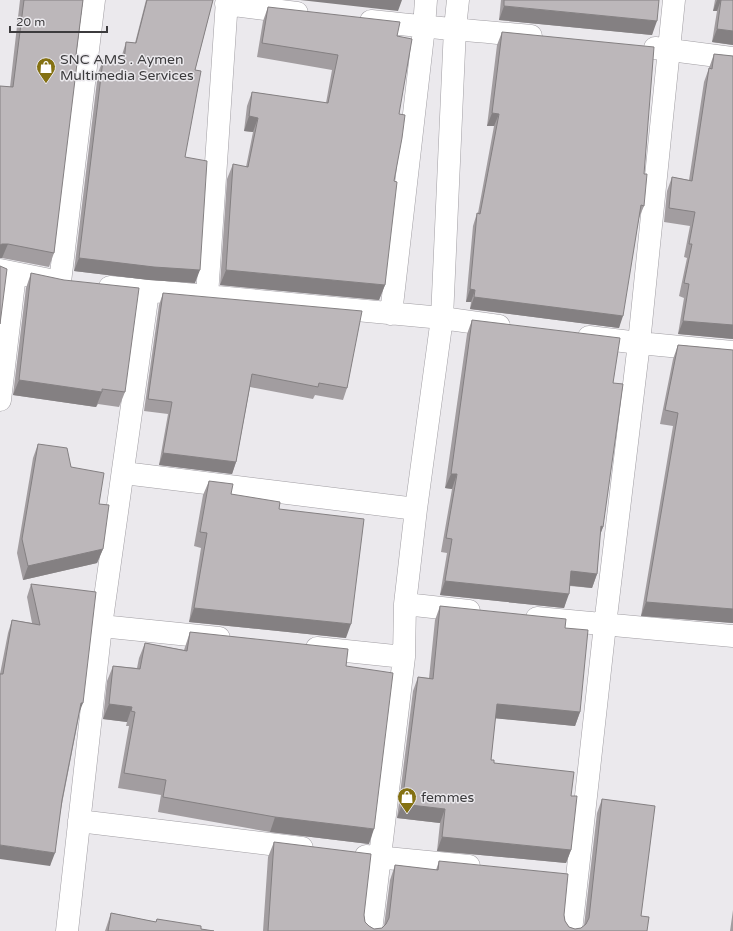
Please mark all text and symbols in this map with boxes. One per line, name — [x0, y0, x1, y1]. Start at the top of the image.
scale bar — [10, 8, 107, 34]
text: 20 m — [16, 15, 45, 29]
place label: SNC AMS . Aymen Multimedia Services — [60, 51, 194, 84]
shop icon: SNC AMS . Aymen Multimedia Services — [35, 56, 57, 84]
shop icon: femmes — [396, 786, 418, 814]
place label: femmes — [421, 789, 474, 806]

